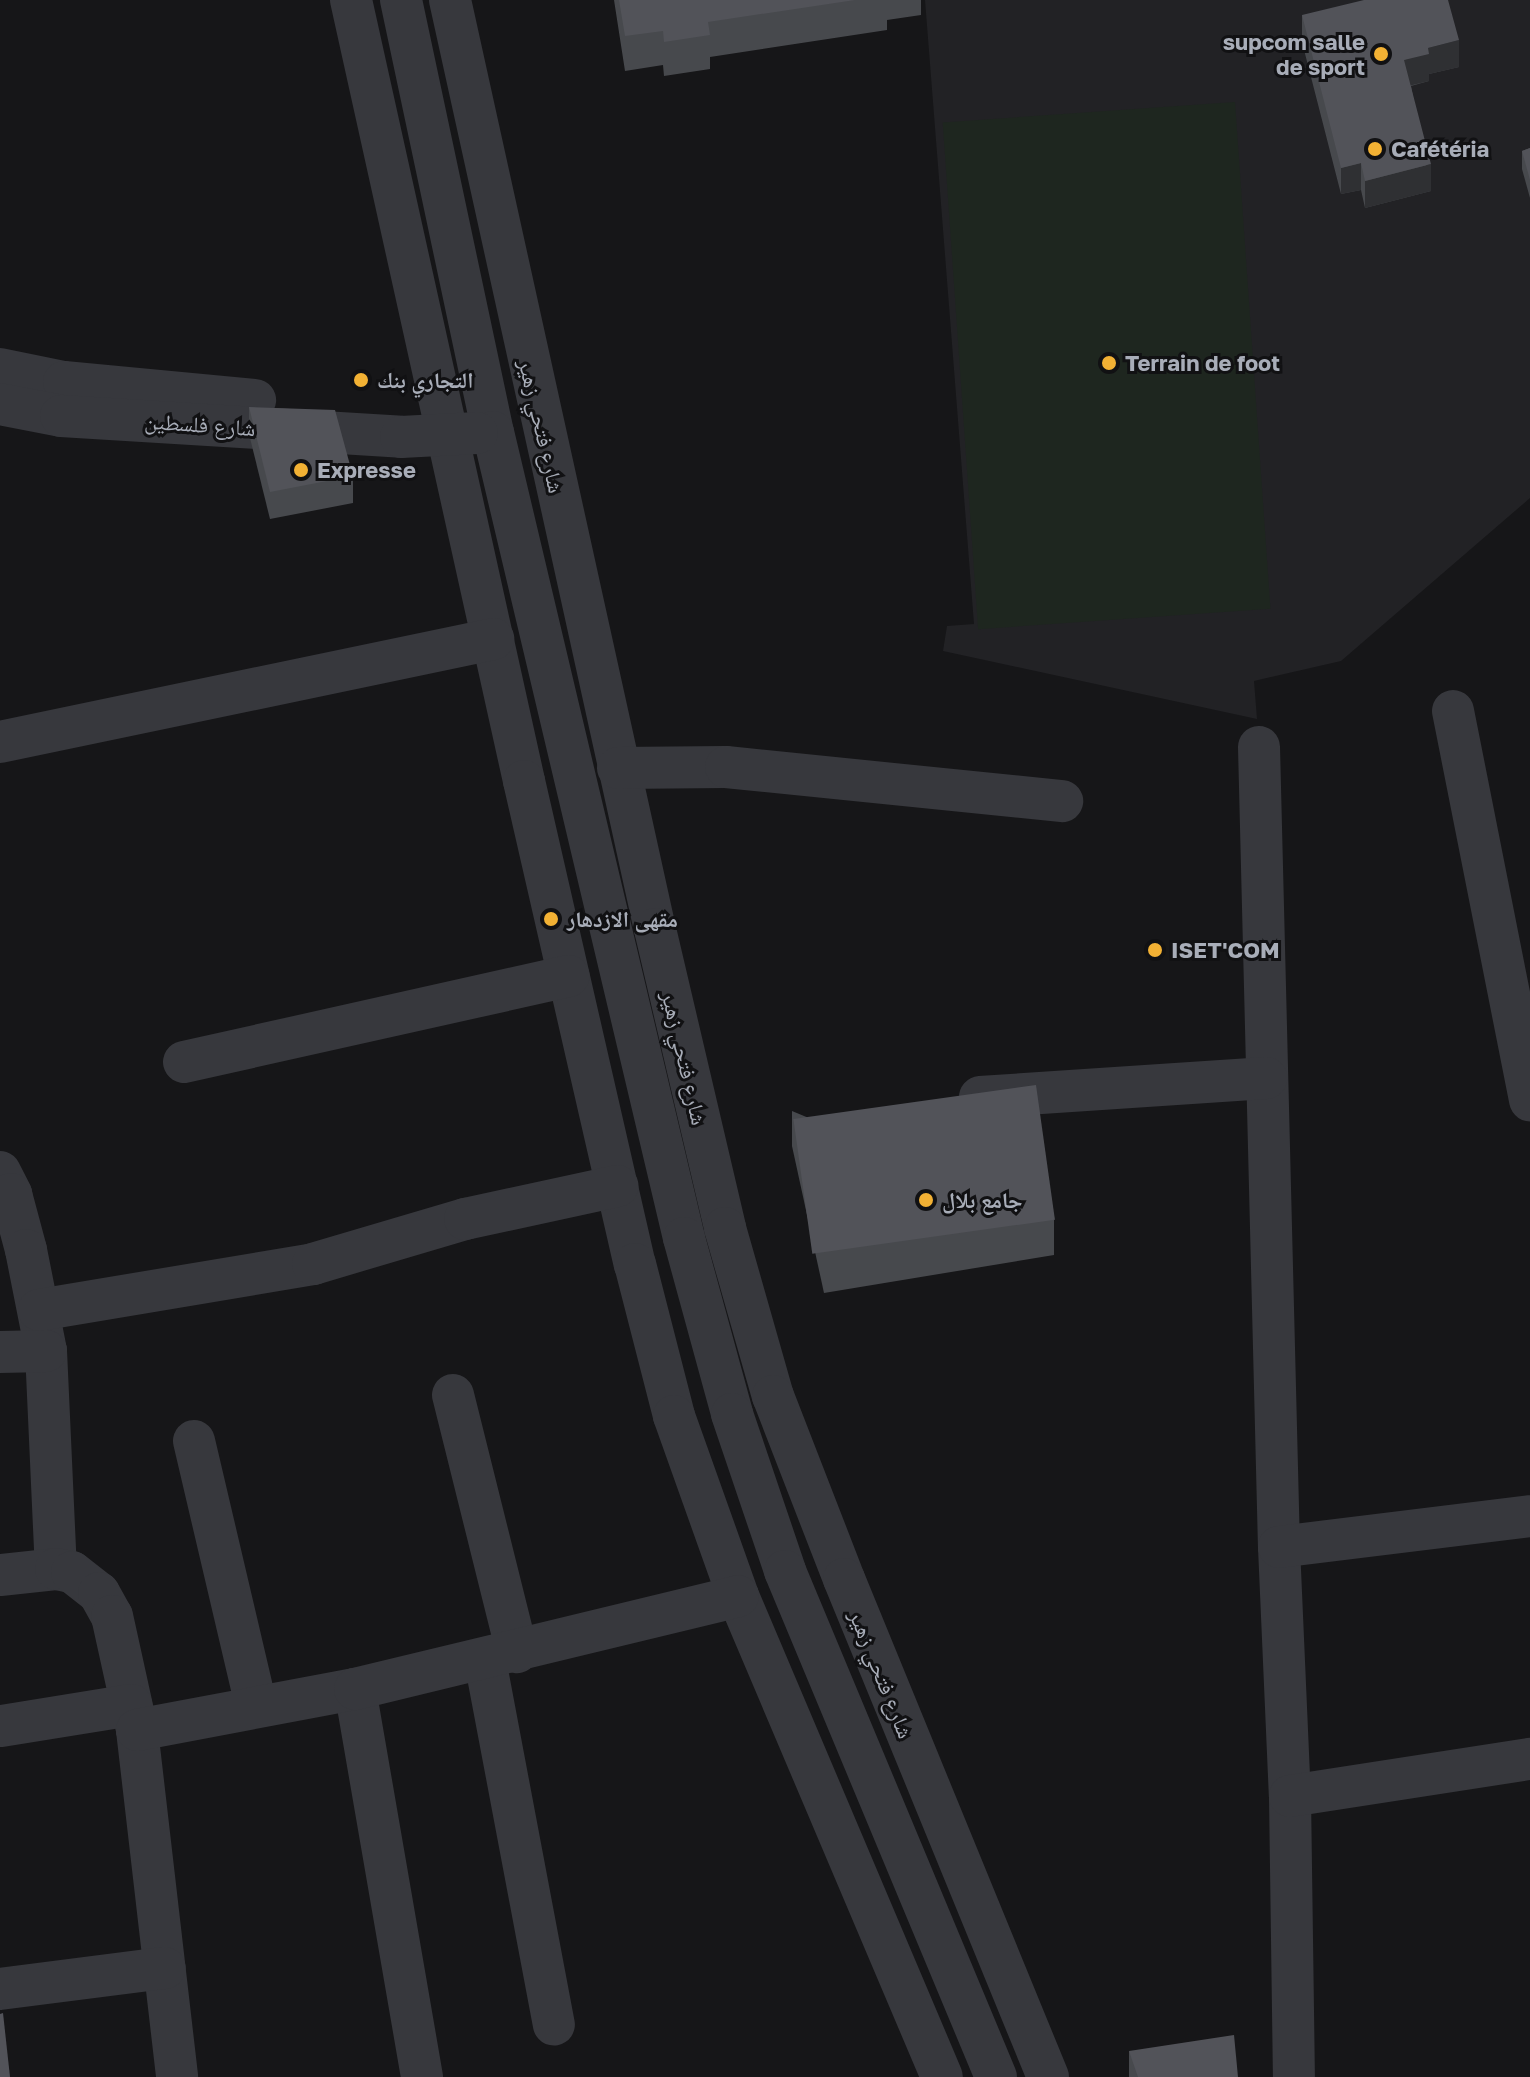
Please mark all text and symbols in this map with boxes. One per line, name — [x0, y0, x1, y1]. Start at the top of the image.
place label: supcom salle de sport — [1223, 28, 1365, 80]
marker: supcom salle de sport — [1372, 45, 1390, 63]
place label: Cafétéria — [1391, 136, 1489, 162]
marker: Cafétéria — [1366, 140, 1384, 158]
place label: Terrain de foot — [1125, 350, 1280, 376]
marker: Terrain de foot — [1100, 354, 1118, 372]
street label: شارع فتحي زهير — [514, 357, 570, 495]
place label: التجاري بنك — [377, 367, 473, 393]
marker: التجاري بنك — [352, 371, 370, 389]
street label: شارع فلسطين — [144, 407, 256, 441]
place label: Expresse — [317, 457, 416, 483]
marker: Expresse — [292, 461, 310, 479]
place label: مقهى الازدهار — [567, 906, 678, 932]
marker: مقهى الازدهار — [542, 910, 560, 928]
place label: ISET'COM — [1171, 937, 1280, 963]
marker: ISET'COM — [1146, 941, 1164, 959]
street label: شارع فتحي زهير — [657, 989, 713, 1127]
place label: جامع بلال — [942, 1187, 1022, 1213]
marker: جامع بلال — [917, 1191, 935, 1209]
street label: شارع فتحي زهير — [844, 1606, 920, 1742]

